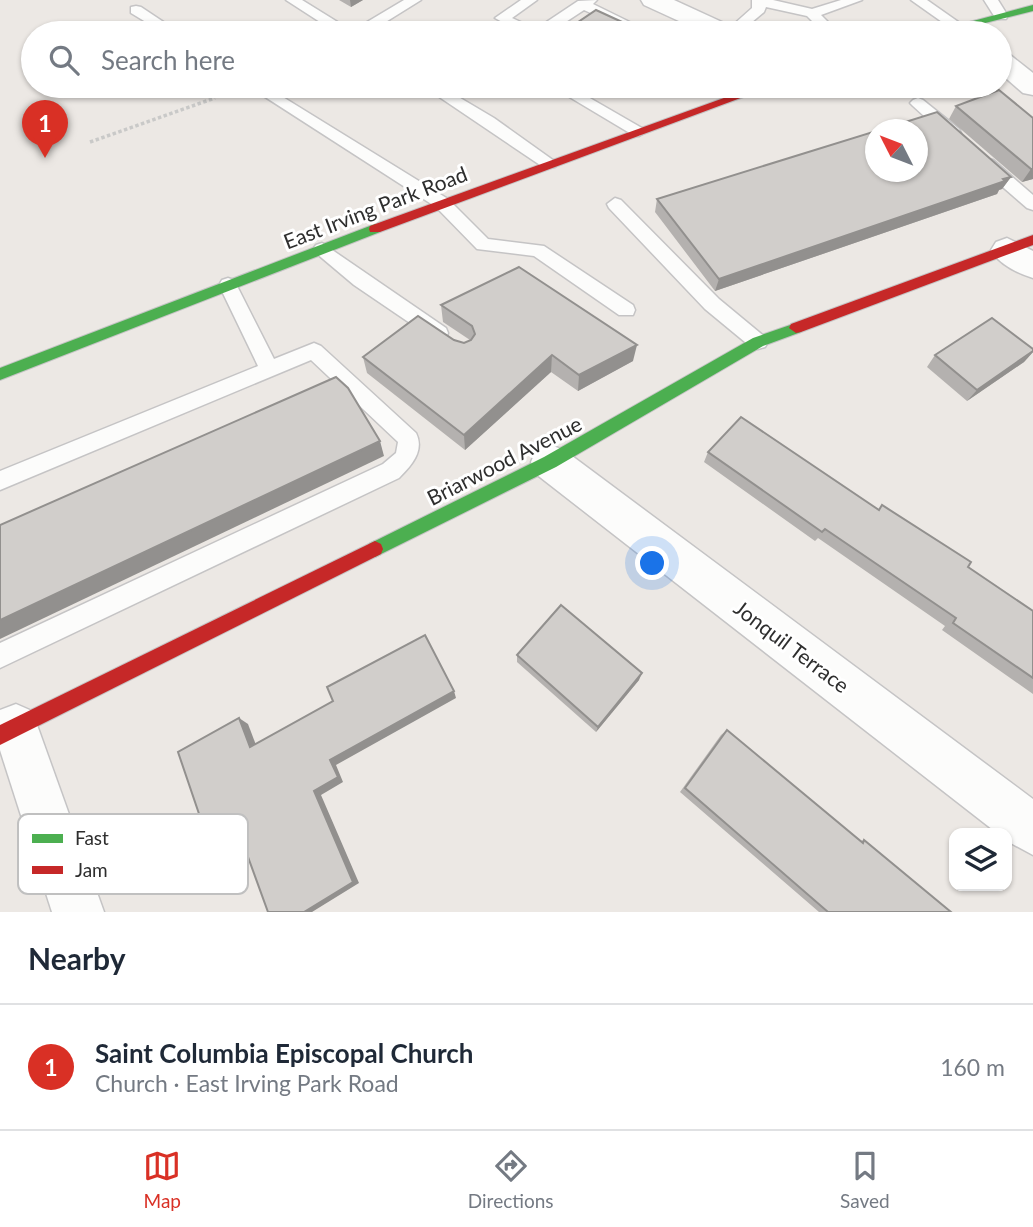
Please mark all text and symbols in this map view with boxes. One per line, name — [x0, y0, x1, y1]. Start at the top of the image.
search box — [21, 21, 1012, 98]
icon: search — [45, 41, 83, 79]
text: Search here — [101, 44, 235, 76]
pin: 1 — [22, 100, 68, 158]
north arrow — [865, 119, 928, 182]
street label: East Irving Park Road — [280, 160, 470, 254]
street label: Briarwood Avenue — [422, 410, 586, 510]
your location — [635, 546, 669, 580]
street label: Jonquil Terrace — [729, 595, 855, 697]
legend — [18, 814, 248, 894]
text: Fast — [75, 826, 109, 849]
map controls — [949, 828, 1012, 891]
button: layers — [949, 828, 1012, 891]
text: Jam — [75, 858, 108, 881]
text: Nearby — [28, 940, 126, 976]
text: Saint Columbia Episcopal Church — [95, 1037, 473, 1069]
text: 1 — [44, 1053, 58, 1081]
text: 160 m — [940, 1053, 1005, 1081]
text: Church · East Irving Park Road — [95, 1069, 399, 1097]
tab: Map — [143, 1147, 181, 1212]
tab: Directions — [468, 1147, 554, 1212]
tab: Saved — [840, 1147, 890, 1212]

